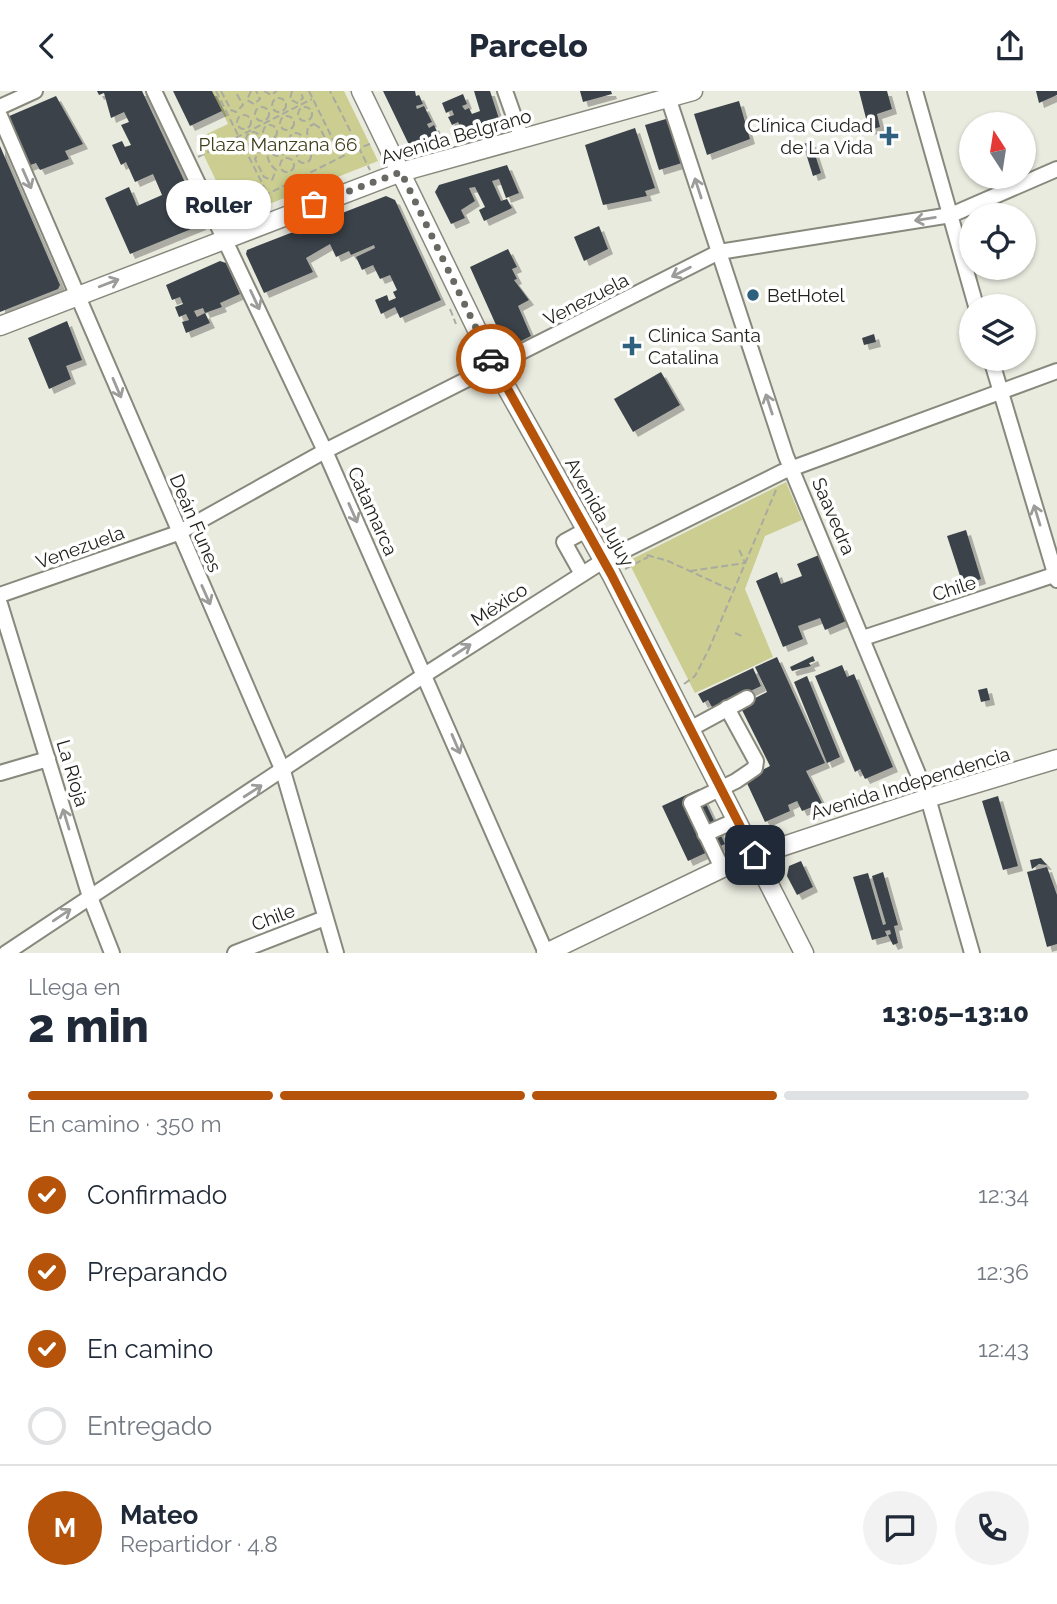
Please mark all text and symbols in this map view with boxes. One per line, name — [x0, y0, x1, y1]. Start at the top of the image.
icon: back — [28, 27, 66, 65]
text: Parcelo — [469, 27, 588, 64]
icon: share — [991, 27, 1029, 65]
street label: Avenida Belgrano — [378, 104, 534, 168]
north arrow — [959, 112, 1036, 189]
map controls — [959, 112, 1036, 371]
place label: Clínica Ciudad de La Vida — [747, 114, 873, 158]
marker: Clínica Ciudad de La Vida — [879, 126, 899, 146]
park label: Plaza Manzana 66 — [199, 133, 357, 155]
one-way arrow — [21, 168, 34, 189]
pin — [284, 174, 344, 234]
one-way arrow — [691, 178, 703, 200]
callout: Roller — [167, 179, 272, 229]
icon: bag — [295, 185, 333, 223]
text: Roller — [185, 191, 252, 218]
button: locate — [959, 203, 1036, 280]
one-way arrow — [914, 213, 937, 226]
one-way arrow — [671, 265, 691, 279]
street label: Venezuela — [540, 268, 632, 330]
one-way arrow — [98, 276, 120, 289]
place label: BetHotel — [767, 284, 845, 306]
marker: BetHotel — [745, 287, 761, 303]
one-way arrow — [248, 289, 262, 310]
button: layers — [959, 294, 1036, 371]
courier — [456, 324, 526, 394]
place label: Clinica Santa Catalina — [648, 324, 761, 368]
marker: Clinica Santa Catalina — [622, 336, 642, 356]
icon: car — [472, 340, 510, 378]
one-way arrow — [111, 377, 124, 398]
one-way arrow — [762, 394, 774, 416]
street label: Avenida Jujuy — [561, 454, 639, 570]
street label: Catamarca — [344, 463, 402, 559]
street label: Deán Funes — [166, 471, 226, 575]
street label: Saavedra — [808, 474, 860, 558]
one-way arrow — [347, 502, 360, 524]
one-way arrow — [1030, 504, 1043, 526]
street label: Venezuela — [33, 521, 127, 573]
street label: Chile — [929, 571, 979, 605]
street label: México — [467, 578, 531, 630]
one-way arrow — [200, 584, 213, 605]
one-way arrow — [452, 643, 471, 658]
one-way arrow — [450, 732, 463, 754]
street label: La Rioja — [52, 737, 94, 809]
street label: Avenida Independencia — [808, 742, 1012, 824]
one-way arrow — [243, 784, 262, 798]
one-way arrow — [59, 808, 72, 830]
pin — [725, 825, 785, 885]
icon: home — [736, 836, 774, 874]
street label: Chile — [248, 899, 298, 935]
one-way arrow — [52, 908, 72, 922]
text: Llega en — [28, 973, 121, 1000]
text: 13:05–13:10 — [882, 998, 1029, 1028]
text: 2 min — [28, 999, 149, 1053]
text: En camino · 350 m — [28, 1110, 222, 1137]
icon: check — [28, 1176, 66, 1214]
text: Confirmado — [87, 1180, 227, 1210]
text: 12:34 — [978, 1181, 1029, 1208]
icon: check — [28, 1253, 66, 1291]
text: Preparando — [87, 1257, 227, 1287]
text: 12:36 — [977, 1258, 1029, 1285]
icon: check — [28, 1330, 66, 1368]
text: En camino — [87, 1334, 213, 1364]
text: 12:43 — [978, 1335, 1029, 1362]
text: Entregado — [87, 1411, 212, 1441]
button: chat — [863, 1491, 937, 1565]
button: phone — [955, 1491, 1029, 1565]
text: Mateo — [120, 1500, 198, 1530]
text: M — [54, 1513, 76, 1543]
text: Repartidor · 4.8 — [120, 1530, 278, 1557]

